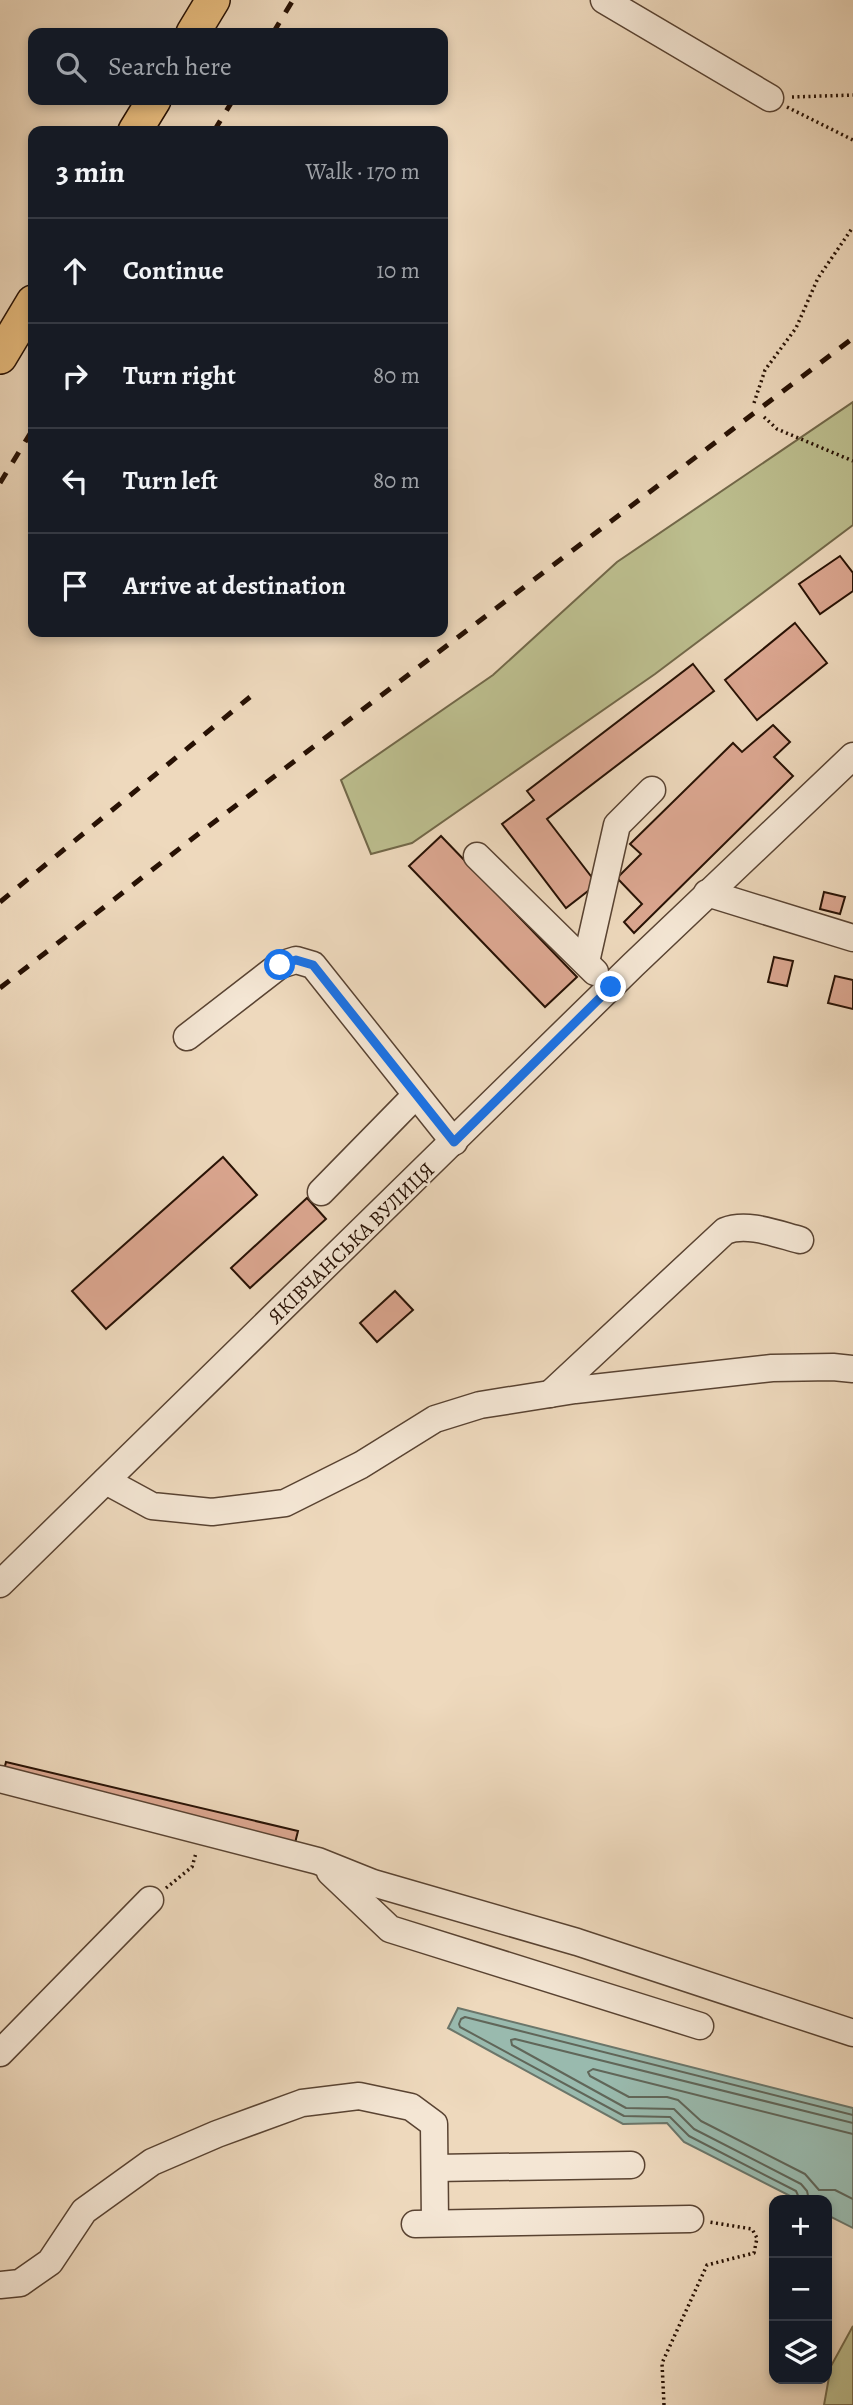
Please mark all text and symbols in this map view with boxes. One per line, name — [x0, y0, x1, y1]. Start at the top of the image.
search box — [28, 28, 448, 105]
icon: search — [52, 48, 90, 86]
text: Search here — [108, 49, 232, 84]
text: 3 min — [56, 152, 125, 192]
text: Walk · 170 m — [306, 156, 420, 187]
icon: ahead — [56, 252, 94, 290]
text: Continue — [123, 253, 224, 288]
text: 10 m — [376, 255, 420, 286]
icon: right — [56, 357, 94, 395]
text: Turn right — [123, 358, 236, 393]
text: 80 m — [373, 360, 420, 391]
icon: left — [56, 462, 94, 500]
text: Turn left — [123, 463, 218, 498]
text: 80 m — [373, 465, 420, 496]
icon: arrive — [56, 567, 94, 605]
text: Arrive at destination — [123, 568, 346, 603]
route start — [264, 949, 295, 980]
route end — [595, 971, 626, 1002]
street label: ЯКІВЧАНСЬКА ВУЛИЦЯ — [262, 1156, 440, 1330]
map controls — [769, 2195, 832, 2384]
button: + — [769, 2195, 832, 2258]
button: − — [769, 2258, 832, 2321]
button: layers — [769, 2321, 832, 2384]

